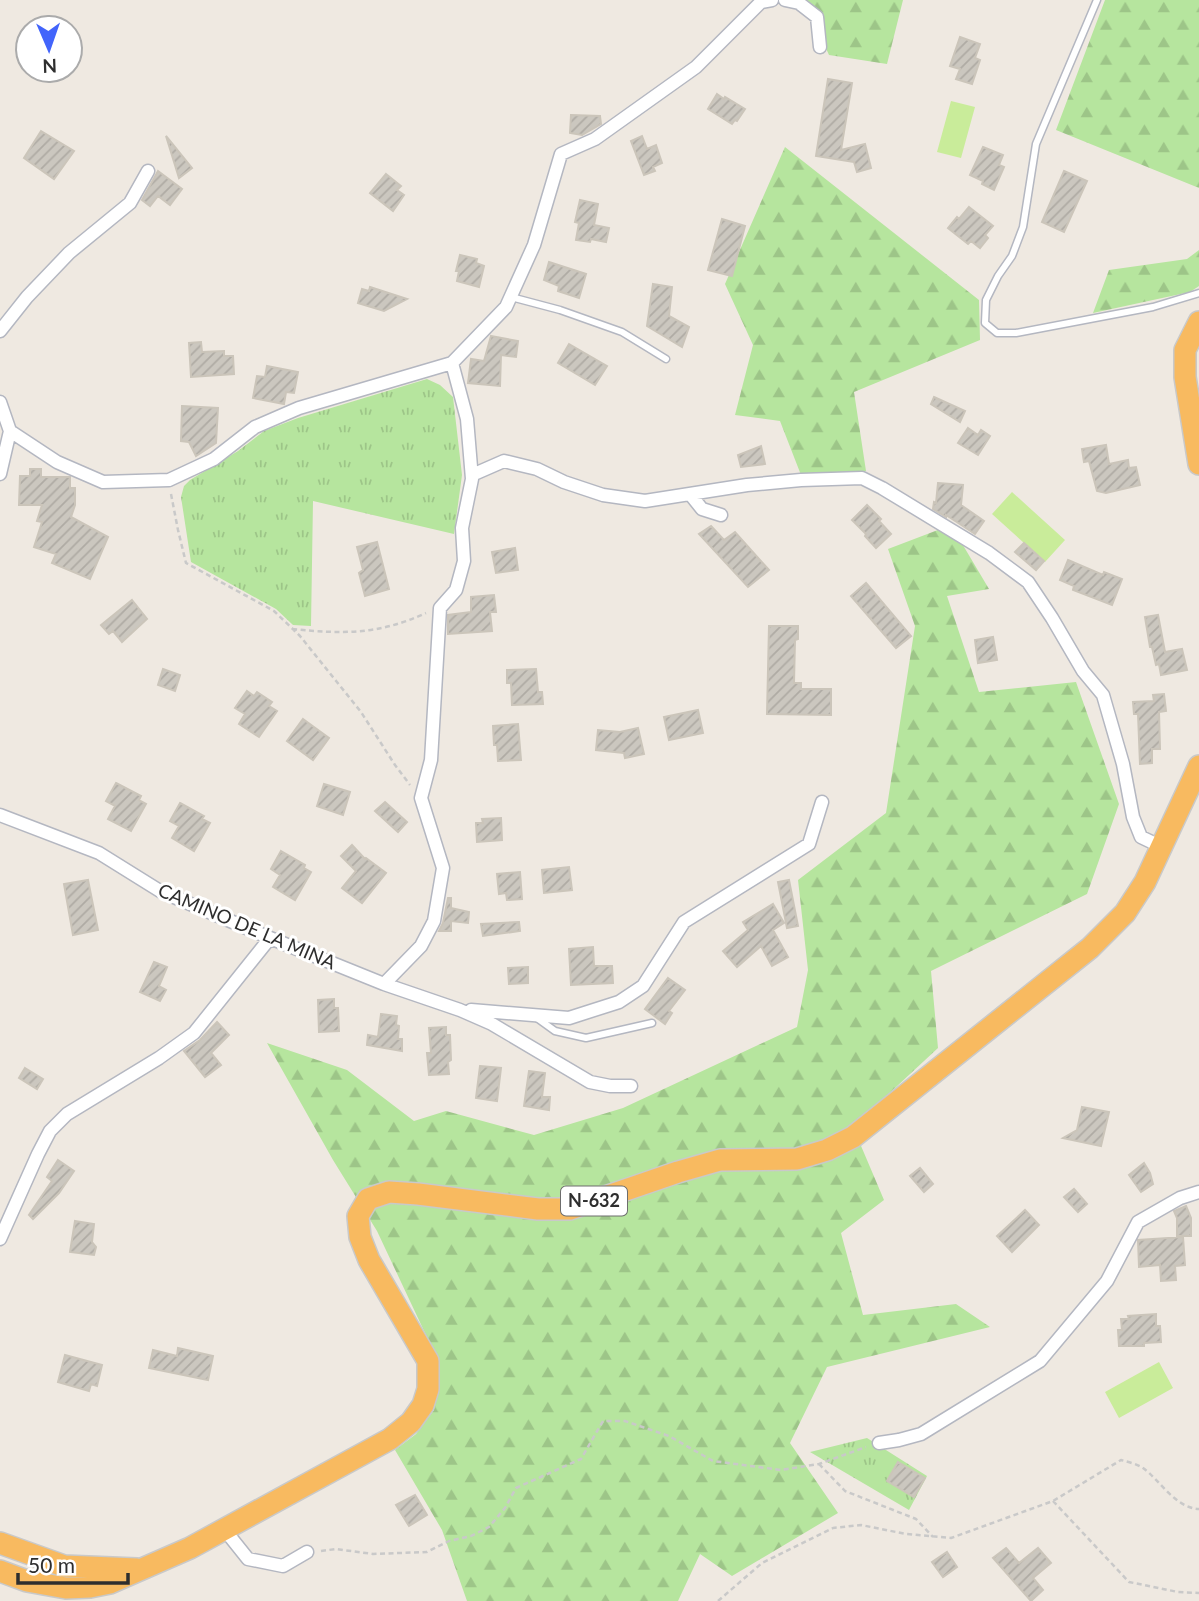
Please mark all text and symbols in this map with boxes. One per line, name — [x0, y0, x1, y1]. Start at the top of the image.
north arrow — [14, 14, 84, 84]
text: N — [42, 55, 57, 78]
street label: CAMINO DE LA MINA — [155, 878, 340, 973]
road number: N-632 — [561, 1186, 627, 1216]
scale bar — [18, 1542, 128, 1586]
text: 50 m — [28, 1552, 75, 1577]

